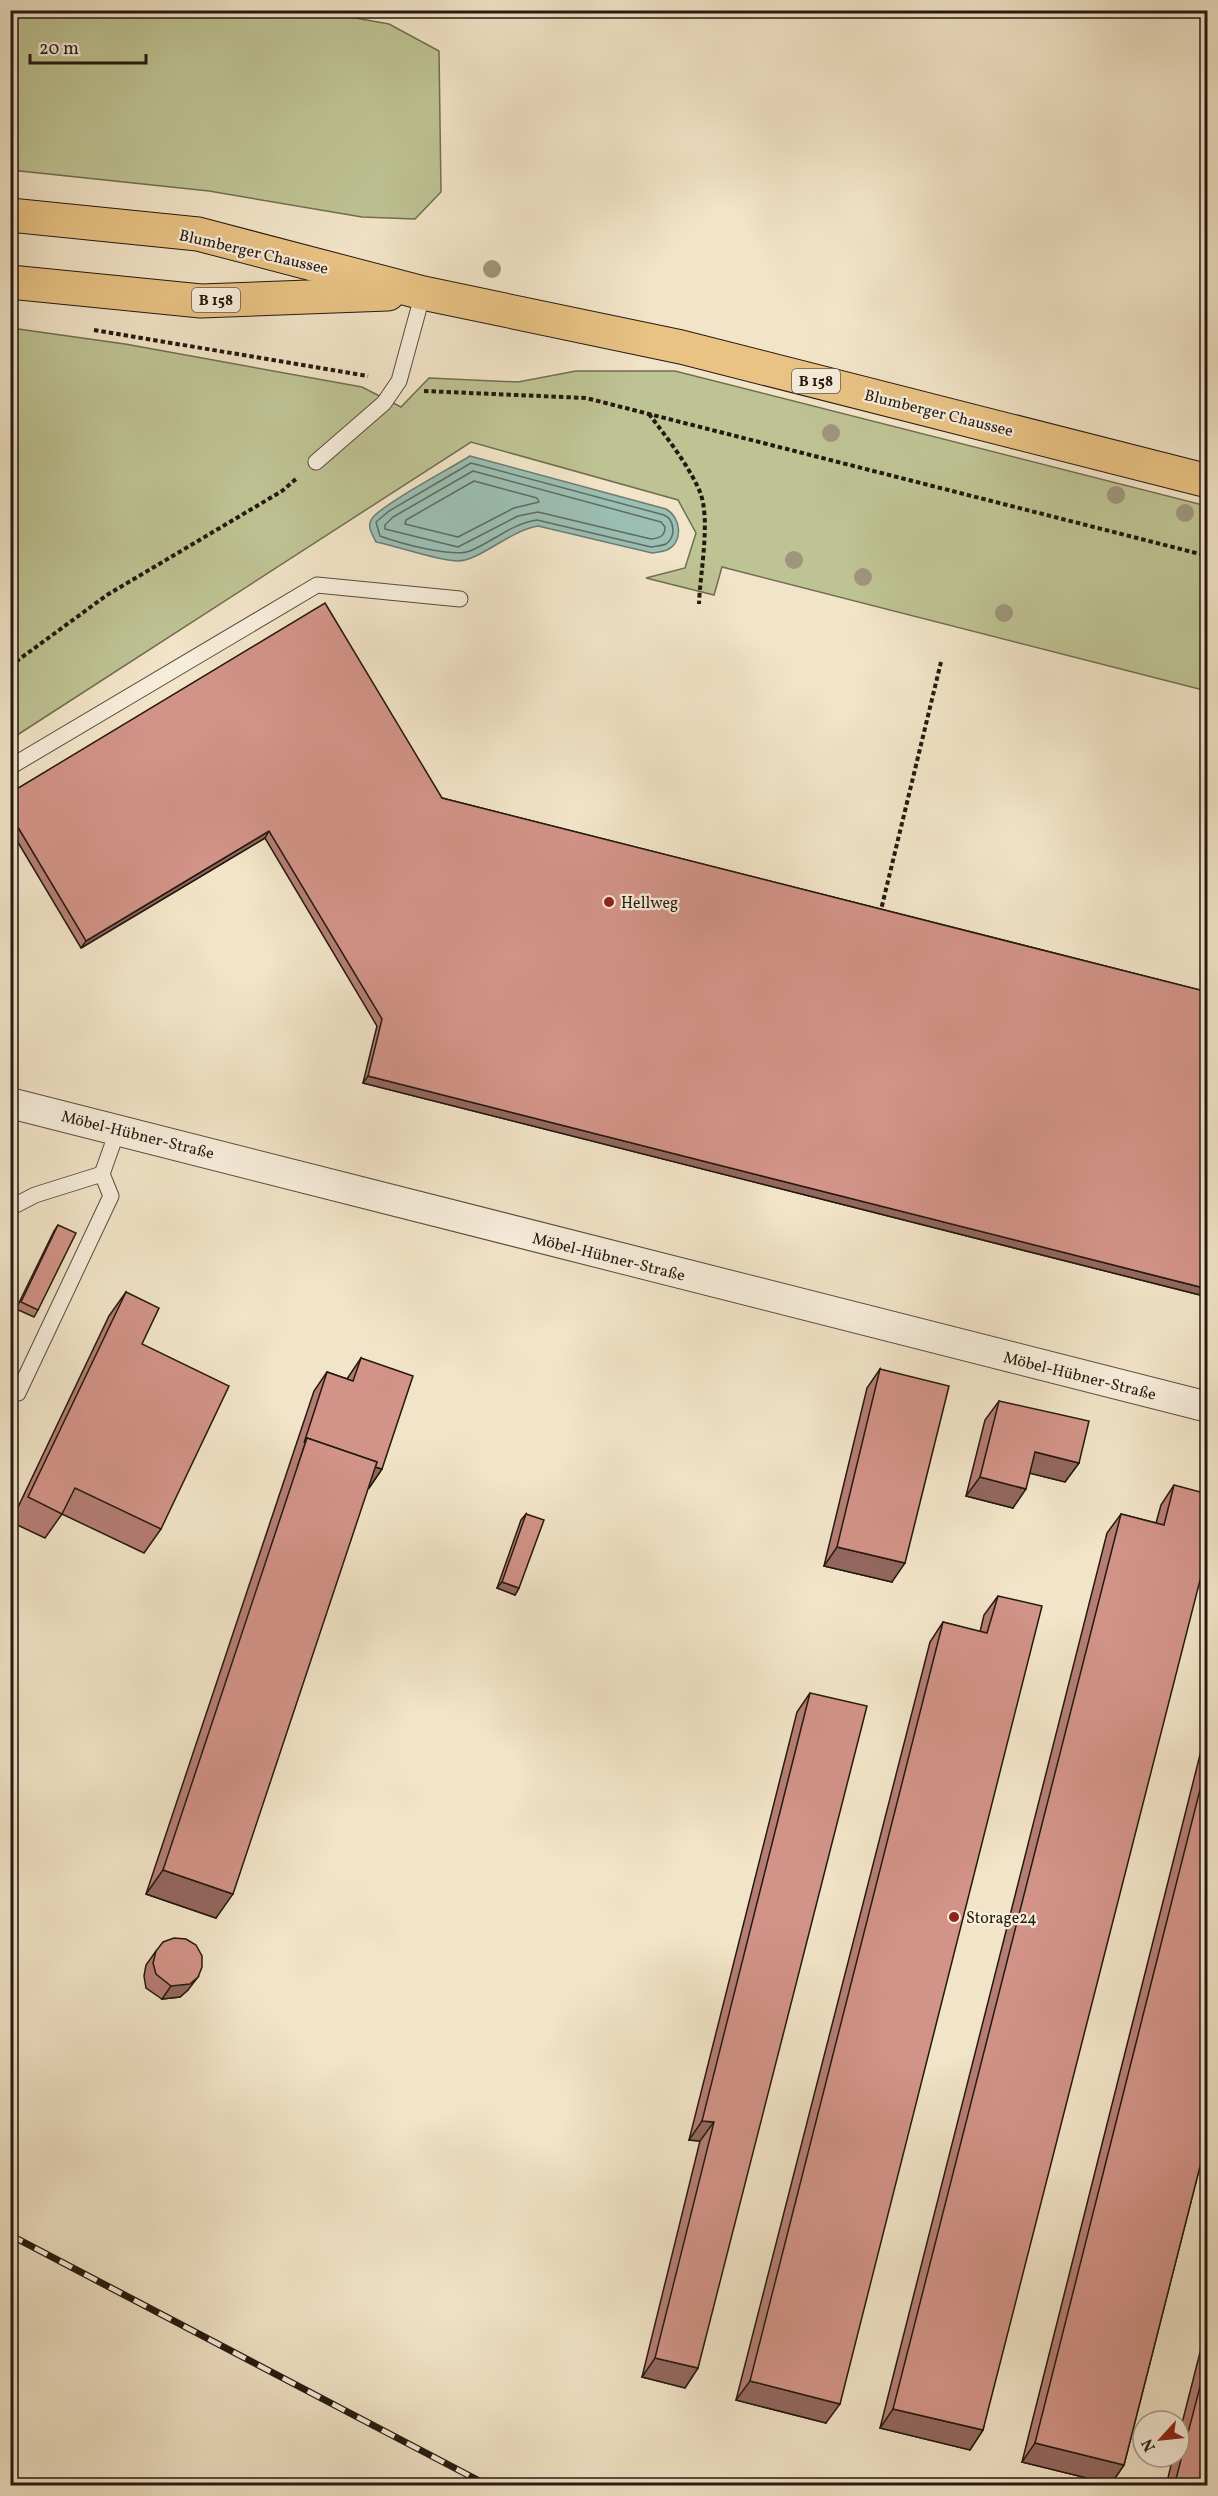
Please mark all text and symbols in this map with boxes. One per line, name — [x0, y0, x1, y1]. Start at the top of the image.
scale bar — [30, 27, 146, 65]
text: 20 m — [39, 37, 79, 62]
street label: Blumberger Chaussee — [177, 225, 330, 281]
road number: B 158 — [192, 288, 240, 312]
road number: B 158 — [792, 369, 840, 393]
street label: Blumberger Chaussee — [862, 385, 1015, 443]
place label: Hellweg — [621, 893, 678, 915]
marker: Hellweg — [602, 895, 616, 909]
street label: Möbel-Hübner-Straße — [59, 1106, 216, 1166]
street label: Möbel-Hübner-Straße — [530, 1228, 687, 1288]
street label: Möbel-Hübner-Straße — [1001, 1347, 1158, 1407]
place label: Storage24 — [966, 1908, 1037, 1930]
marker: Storage24 — [947, 1910, 961, 1924]
north arrow — [1131, 2409, 1191, 2469]
text: N — [1137, 2434, 1162, 2455]

